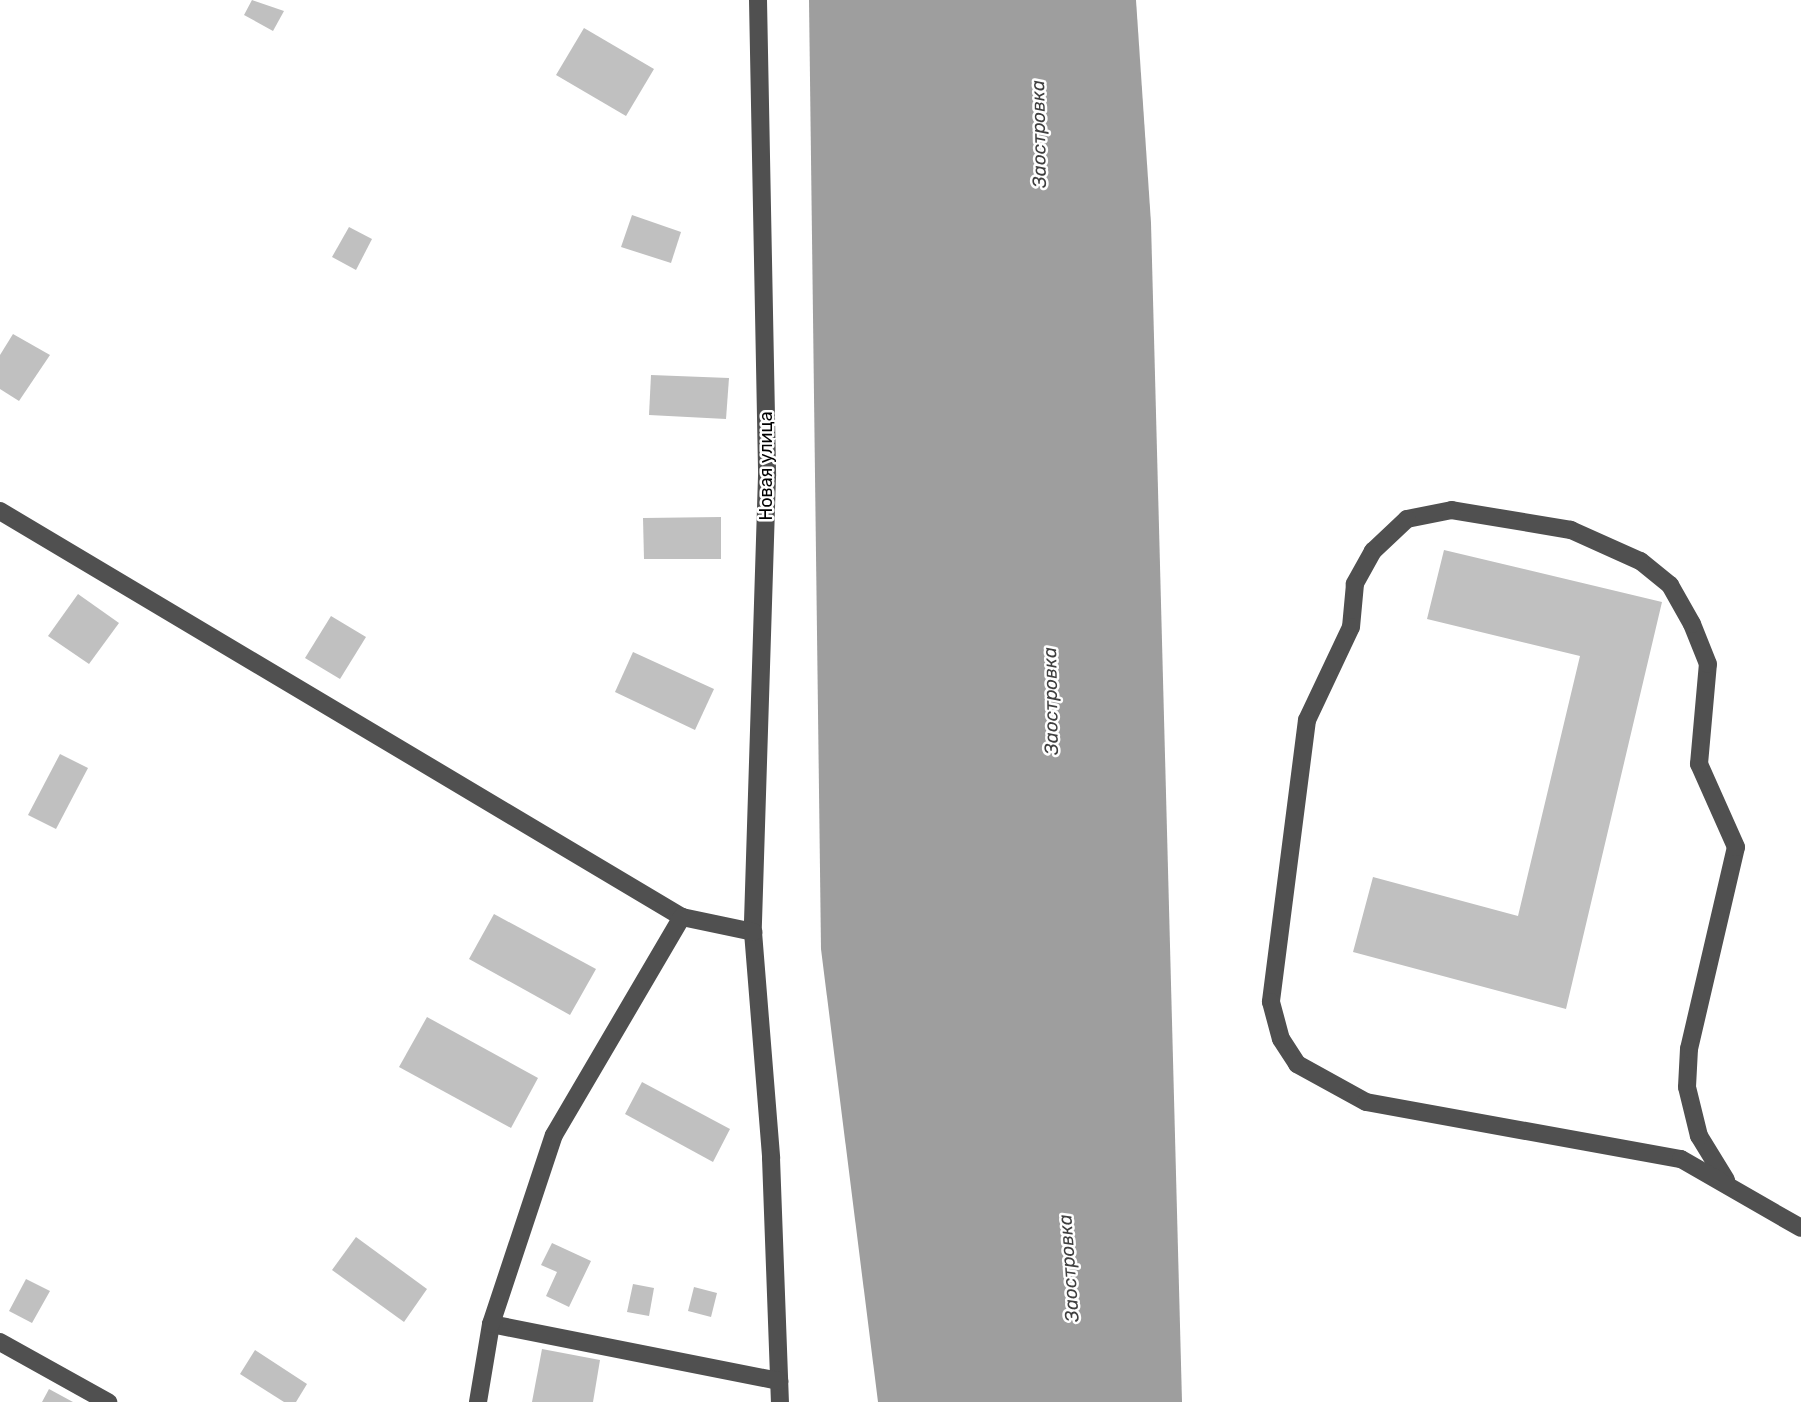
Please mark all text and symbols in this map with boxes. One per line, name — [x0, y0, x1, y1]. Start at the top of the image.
water label: Заостровка — [1027, 80, 1051, 188]
street label: Новая улица — [755, 411, 777, 521]
water label: Заостровка — [1039, 647, 1063, 755]
water label: Заостровка — [1054, 1213, 1084, 1323]

